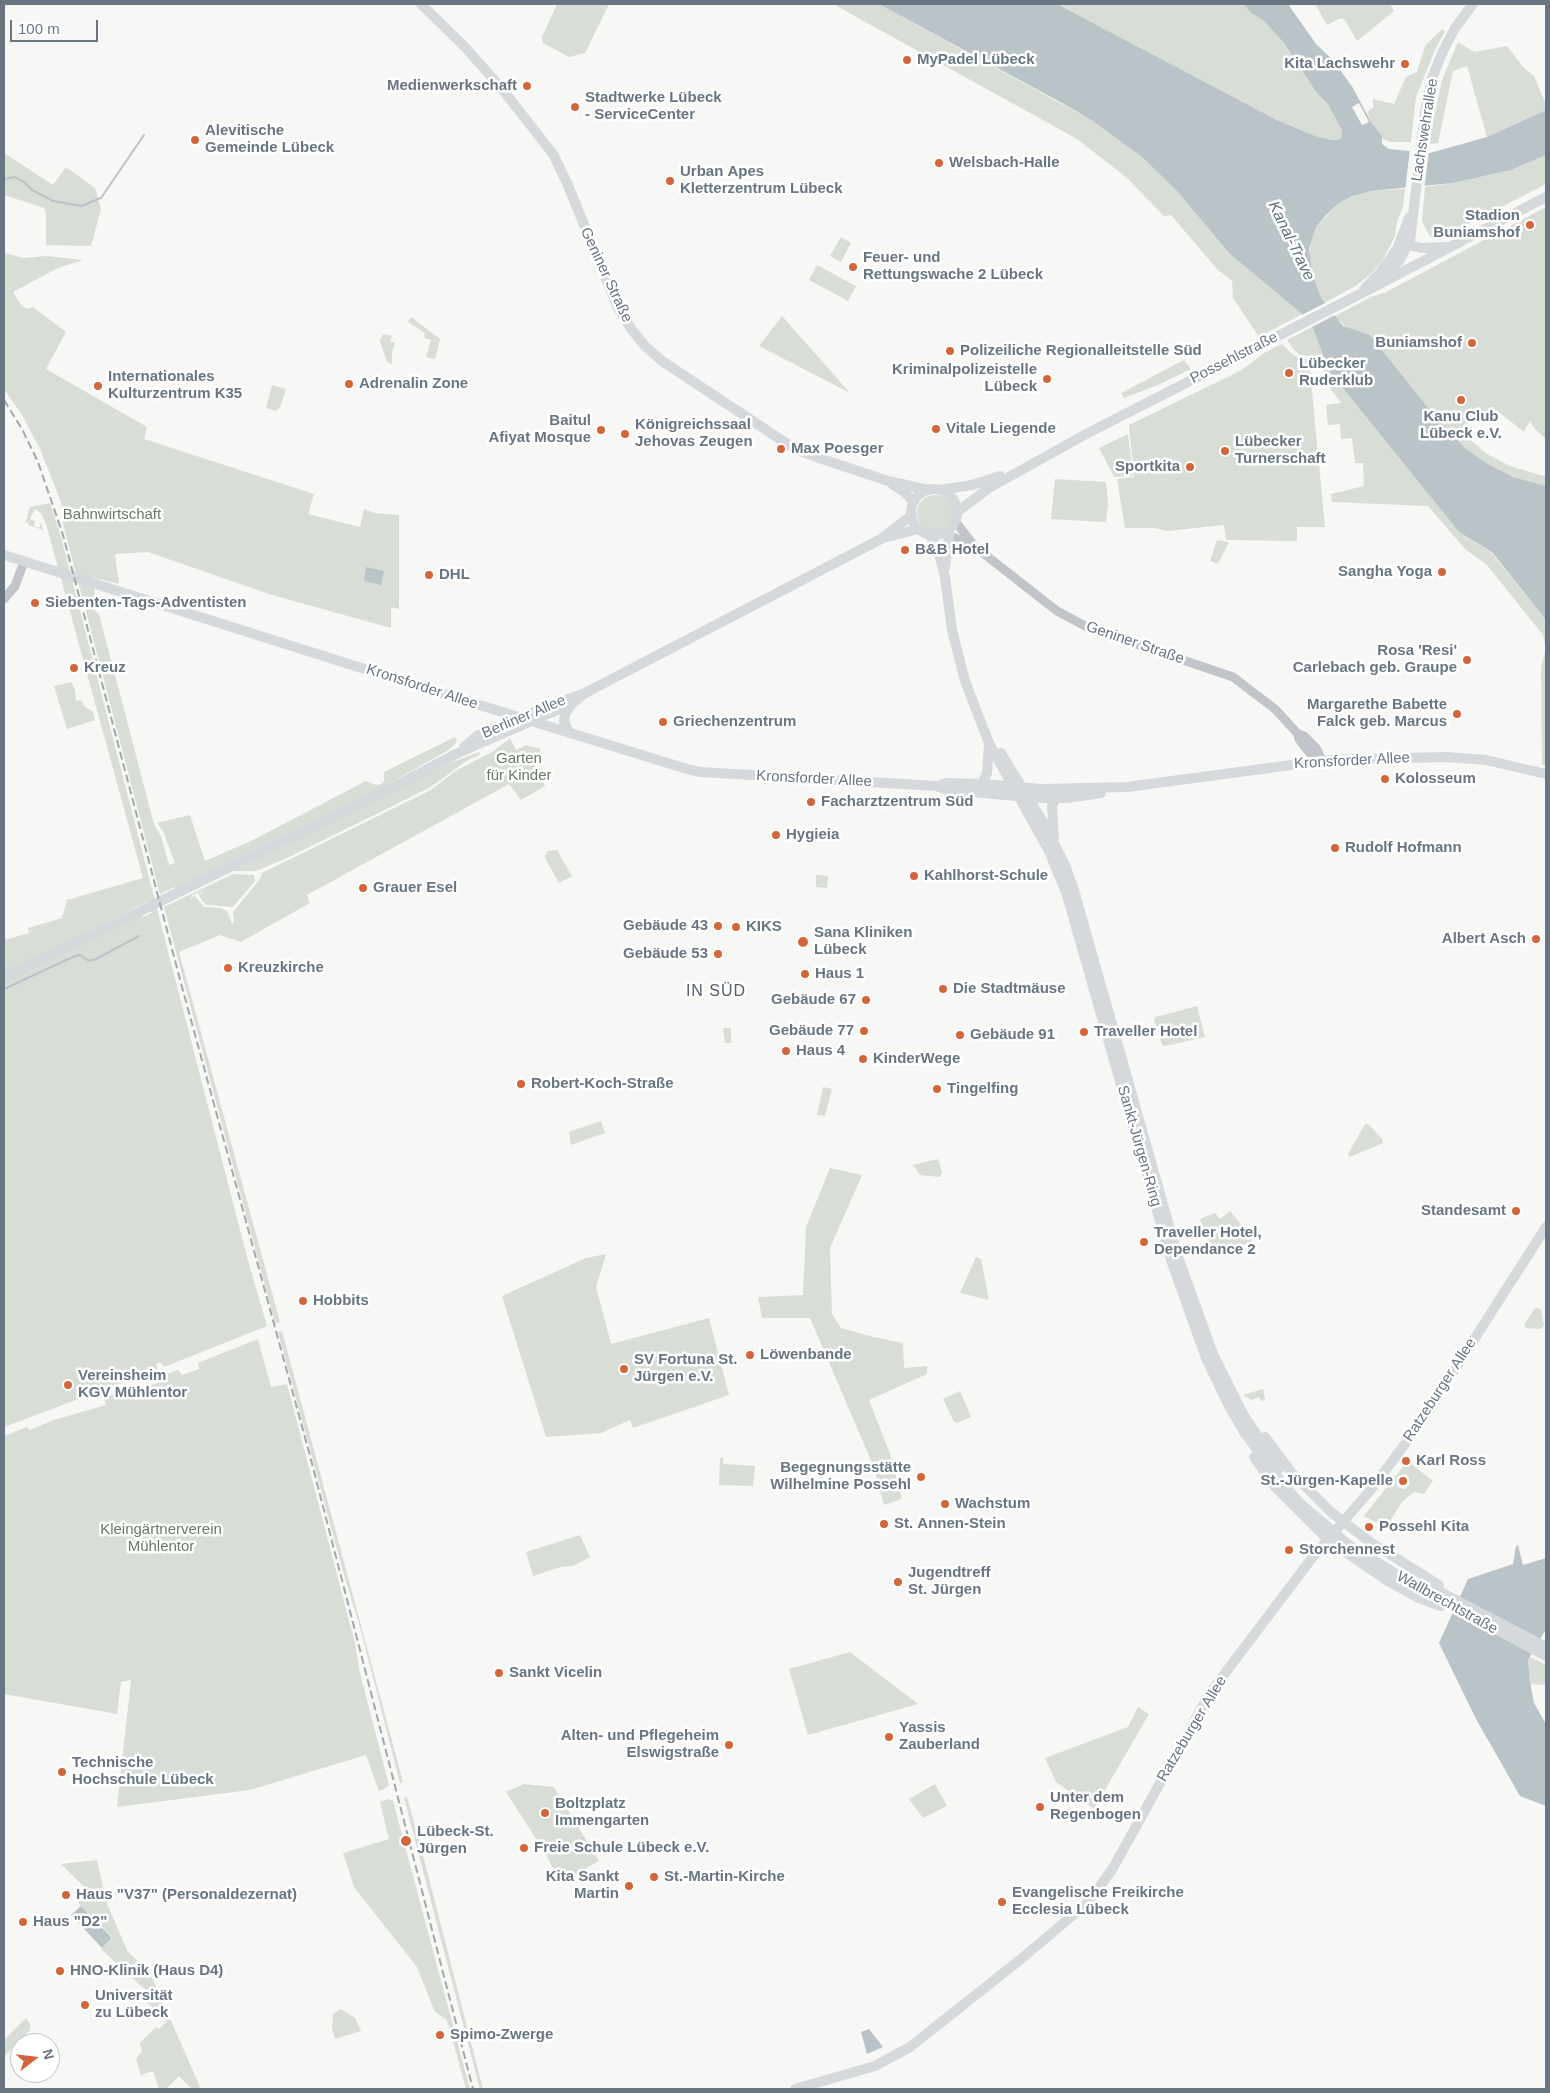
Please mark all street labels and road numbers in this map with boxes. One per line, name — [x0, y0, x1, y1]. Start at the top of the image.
street label: Lachswehrallee — [1408, 77, 1442, 183]
street label: Geniner Straße — [576, 225, 636, 325]
street label: Possehlstraße — [1187, 328, 1281, 388]
street label: Geniner Straße — [1084, 618, 1186, 668]
street label: Kronsforder Allee — [364, 661, 480, 713]
street label: Berliner Allee — [479, 691, 569, 743]
street label: Kronsforder Allee — [1294, 749, 1410, 773]
street label: Kronsforder Allee — [756, 767, 872, 791]
street label: Sankt-Jürgen-Ring — [1113, 1083, 1165, 1209]
street label: Ratzeburger Allee — [1400, 1335, 1480, 1445]
street label: Wallbrechtstraße — [1393, 1568, 1501, 1638]
street label: Ratzeburger Allee — [1153, 1673, 1231, 1785]

